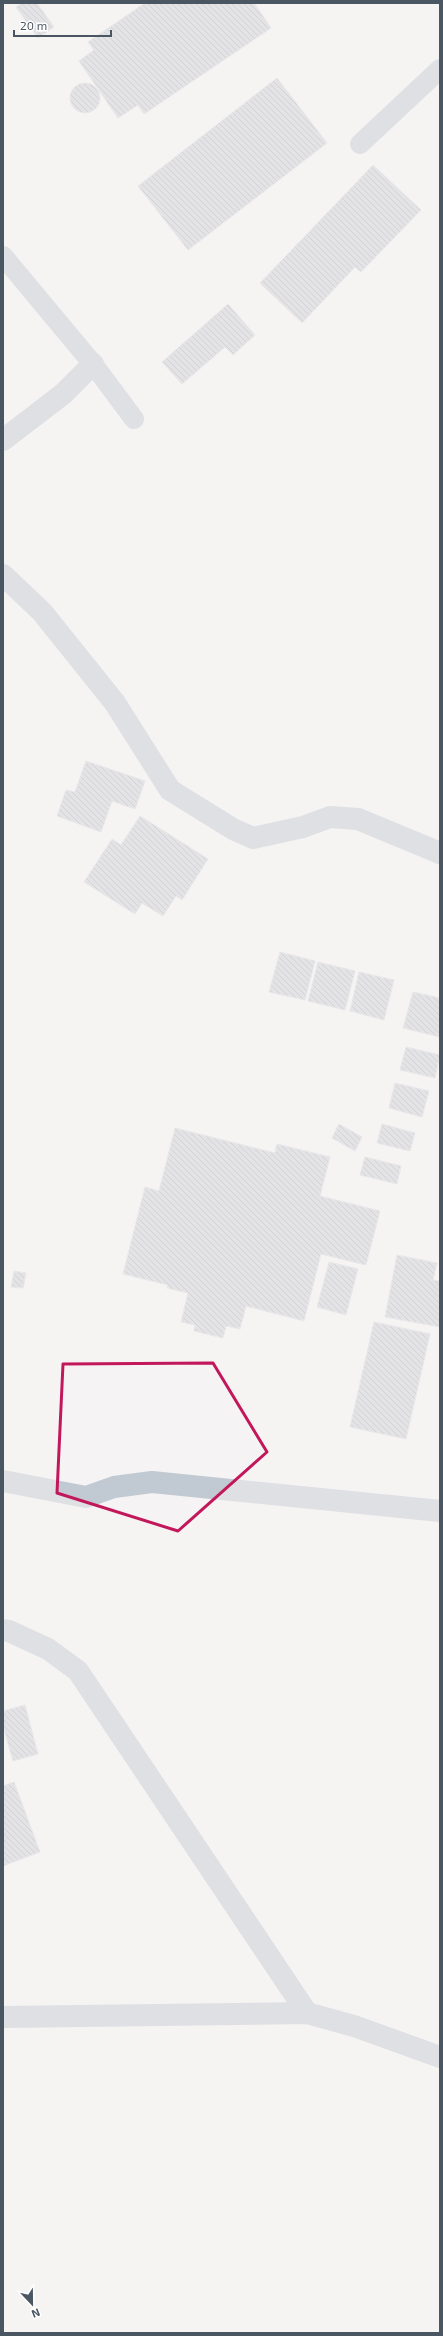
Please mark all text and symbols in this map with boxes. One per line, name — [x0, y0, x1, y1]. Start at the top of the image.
scale bar — [14, 12, 111, 38]
text: 20 m — [20, 18, 47, 32]
north arrow — [12, 2284, 52, 2324]
text: N — [30, 2306, 42, 2321]

